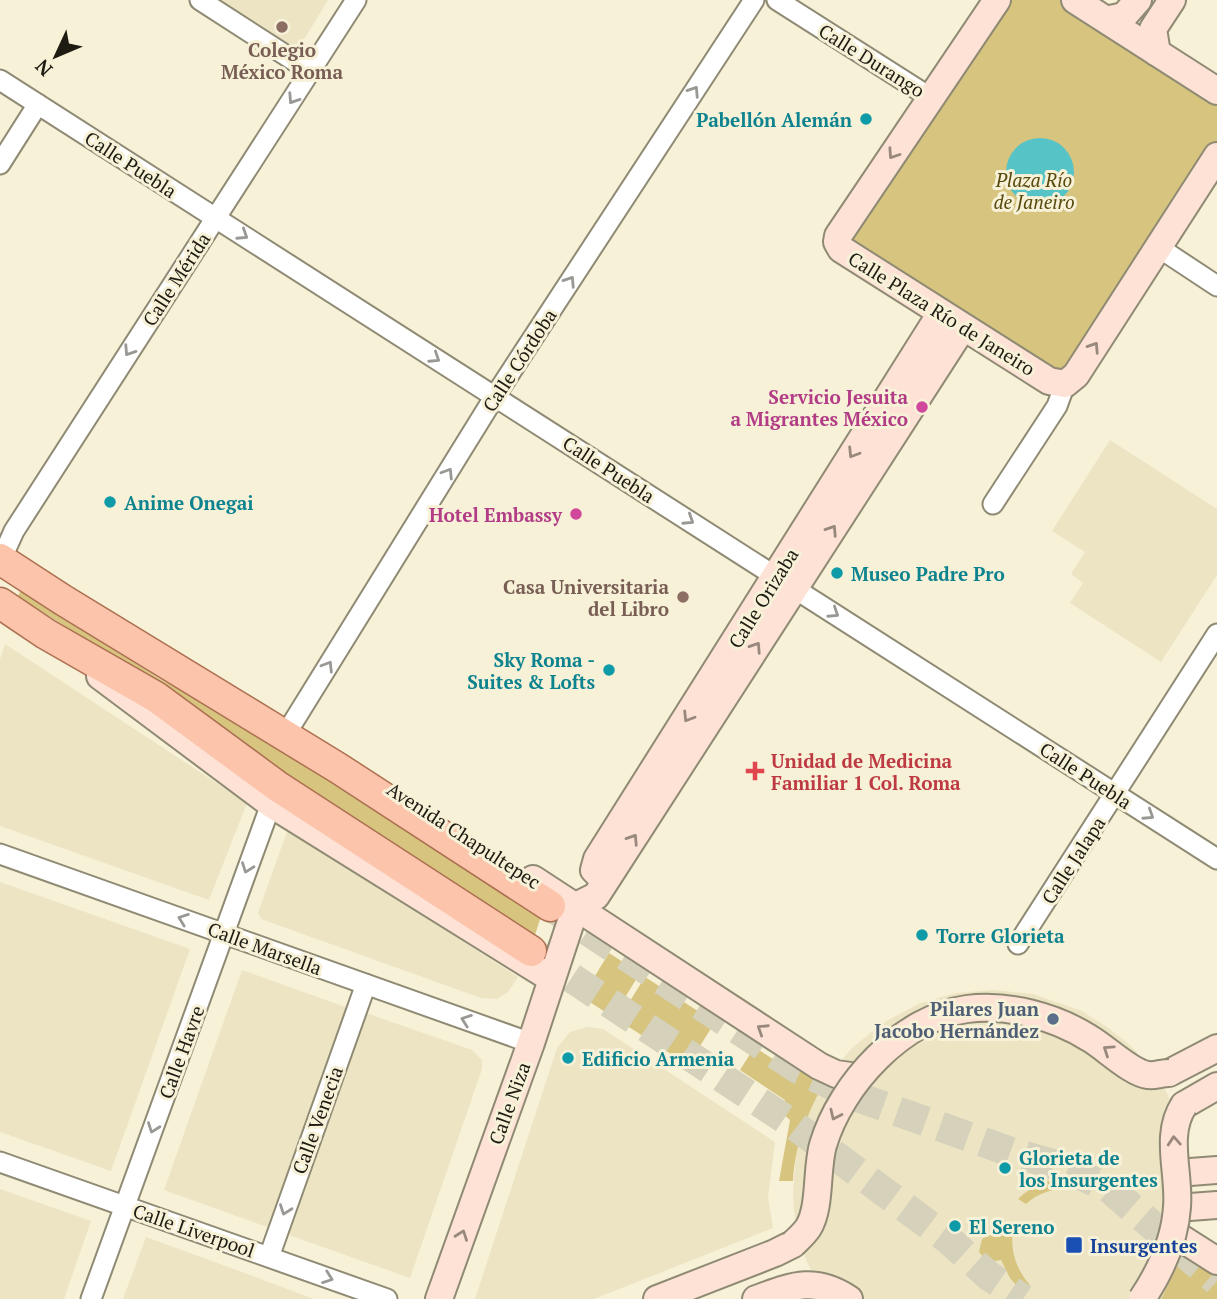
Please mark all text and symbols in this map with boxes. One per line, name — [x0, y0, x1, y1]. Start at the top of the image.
street label: Calle Durango — [814, 17, 930, 103]
marker: Colegio México Roma — [274, 19, 290, 35]
north arrow — [21, 21, 91, 91]
place label: Colegio México Roma — [221, 37, 343, 84]
text: N — [29, 54, 57, 82]
one-way arrow — [686, 85, 699, 98]
one-way arrow — [288, 91, 301, 104]
place label: Pabellón Alemán — [696, 107, 853, 132]
marker: Pabellón Alemán — [858, 111, 874, 127]
street label: Calle Puebla — [80, 125, 182, 203]
one-way arrow — [889, 146, 901, 159]
park label: Plaza Río de Janeiro — [993, 167, 1075, 214]
street label: Calle Mérida — [136, 227, 216, 331]
one-way arrow — [236, 227, 249, 240]
street label: Calle Plaza Río de Janeiro — [844, 245, 1040, 381]
one-way arrow — [562, 276, 574, 289]
street label: Calle Córdoba — [476, 303, 562, 416]
one-way arrow — [1086, 342, 1098, 355]
one-way arrow — [125, 344, 138, 357]
one-way arrow — [428, 349, 441, 362]
place label: Servicio Jesuita a Migrantes México — [730, 384, 908, 431]
marker: Servicio Jesuita a Migrantes México — [914, 399, 930, 415]
street label: Calle Puebla — [558, 430, 660, 508]
one-way arrow — [849, 446, 862, 459]
one-way arrow — [439, 467, 452, 480]
place label: Anime Onegai — [124, 490, 254, 515]
marker: Anime Onegai — [102, 494, 118, 510]
place label: Hotel Embassy — [429, 502, 563, 527]
marker: Hotel Embassy — [568, 506, 584, 522]
one-way arrow — [681, 511, 694, 524]
one-way arrow — [823, 525, 836, 538]
street label: Calle Orizaba — [722, 543, 804, 653]
place label: Museo Padre Pro — [851, 561, 1005, 586]
marker: Museo Padre Pro — [829, 565, 845, 581]
place label: Casa Universitaria del Libro — [503, 574, 669, 621]
marker: Casa Universitaria del Libro — [675, 589, 691, 605]
one-way arrow — [826, 604, 839, 617]
one-way arrow — [747, 642, 760, 655]
place label: Sky Roma - Suites & Lofts — [467, 647, 595, 694]
one-way arrow — [319, 661, 332, 674]
marker: Sky Roma - Suites & Lofts — [601, 662, 617, 678]
one-way arrow — [684, 709, 697, 722]
street label: Calle Puebla — [1035, 736, 1137, 814]
place label: Unidad de Medicina Familiar 1 Col. Roma — [771, 748, 961, 795]
marker: Unidad de Medicina Familiar 1 Col. Roma — [745, 761, 765, 781]
street label: Avenida Chapultepec — [382, 776, 546, 894]
one-way arrow — [1141, 807, 1154, 820]
street label: Calle Jalapa — [1036, 811, 1111, 908]
one-way arrow — [624, 833, 637, 846]
one-way arrow — [242, 862, 256, 874]
one-way arrow — [177, 913, 189, 927]
street label: Calle Marsella — [205, 916, 326, 980]
place label: Torre Glorieta — [936, 923, 1065, 948]
marker: Torre Glorieta — [914, 927, 930, 943]
place label: Pilares Juan Jacobo Hernández — [874, 996, 1040, 1043]
street label: Calle Havre — [153, 1002, 209, 1102]
marker: Pilares Juan Jacobo Hernández — [1045, 1011, 1061, 1027]
one-way arrow — [461, 1014, 473, 1028]
one-way arrow — [757, 1025, 770, 1037]
place label: Edificio Armenia — [582, 1046, 735, 1071]
one-way arrow — [1103, 1046, 1116, 1058]
marker: Edificio Armenia — [560, 1050, 576, 1066]
street label: Calle Niza — [483, 1058, 536, 1148]
street label: Calle Venecia — [286, 1062, 348, 1177]
one-way arrow — [829, 1108, 843, 1120]
one-way arrow — [147, 1122, 161, 1134]
one-way arrow — [1167, 1135, 1182, 1146]
place label: Glorieta de los Insurgentes — [1019, 1145, 1158, 1192]
marker: Glorieta de los Insurgentes — [997, 1160, 1013, 1176]
street label: Calle Liverpool — [130, 1197, 258, 1263]
one-way arrow — [280, 1204, 294, 1216]
place label: El Sereno — [969, 1214, 1055, 1239]
marker: El Sereno — [947, 1218, 963, 1234]
one-way arrow — [453, 1229, 467, 1241]
place label: Insurgentes — [1090, 1233, 1198, 1258]
marker: Insurgentes — [1064, 1235, 1084, 1255]
one-way arrow — [321, 1270, 333, 1284]

